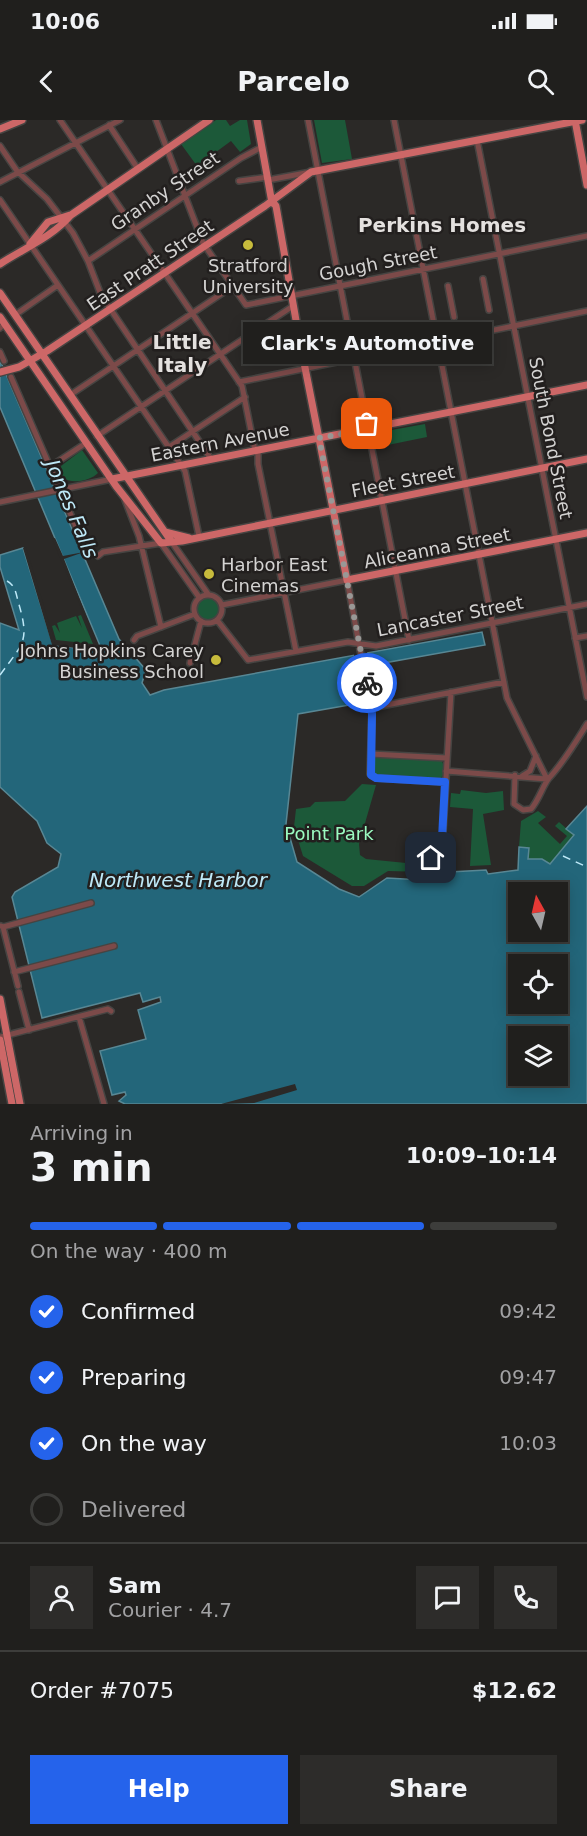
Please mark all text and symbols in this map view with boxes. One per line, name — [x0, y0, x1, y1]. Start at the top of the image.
text: 10:06 — [30, 9, 100, 34]
icon: back — [30, 65, 63, 98]
icon: search — [524, 65, 557, 98]
text: Parcelo — [237, 66, 350, 97]
street label: Granby Street — [107, 147, 223, 235]
district label: Perkins Homes — [358, 213, 526, 237]
street label: East Pratt Street — [83, 215, 217, 315]
marker: Stratford University — [241, 238, 255, 252]
street label: Gough Street — [317, 241, 439, 285]
place label: Stratford University — [203, 255, 294, 297]
callout: Clark's Automotive — [242, 322, 491, 364]
district label: Little Italy — [152, 330, 212, 377]
text: Clark's Automotive — [261, 331, 474, 355]
street label: South Bond Street — [525, 355, 577, 521]
pin — [341, 398, 392, 449]
icon: bag — [350, 407, 383, 440]
street label: Eastern Avenue — [149, 418, 291, 466]
water label: Jones Falls — [39, 452, 104, 562]
street label: Fleet Street — [349, 461, 457, 501]
street label: Aliceanna Street — [362, 524, 512, 572]
place label: Harbor East Cinemas — [221, 554, 327, 596]
marker: Harbor East Cinemas — [202, 567, 216, 581]
street label: Lancaster Street — [375, 592, 525, 640]
place label: Johns Hopkins Carey Business School — [19, 640, 204, 682]
marker: Johns Hopkins Carey Business School — [209, 653, 223, 667]
courier — [337, 653, 397, 713]
icon: bike — [351, 667, 384, 700]
park label: Point Park — [284, 823, 374, 844]
pin — [405, 832, 456, 883]
icon: home — [414, 841, 447, 874]
water label: Northwest Harbor — [89, 868, 269, 892]
north arrow — [508, 882, 568, 942]
map controls — [508, 882, 568, 1086]
button: locate — [508, 954, 568, 1014]
button: layers — [508, 1026, 568, 1086]
text: Arriving in — [30, 1121, 133, 1145]
text: 10:09–10:14 — [406, 1143, 557, 1168]
text: 3 min — [30, 1145, 152, 1190]
text: On the way · 400 m — [30, 1239, 228, 1263]
icon: check — [30, 1295, 63, 1328]
text: Confirmed — [81, 1299, 195, 1324]
text: 09:42 — [499, 1299, 557, 1323]
icon: check — [30, 1361, 63, 1394]
text: Preparing — [81, 1365, 187, 1390]
text: 09:47 — [499, 1365, 557, 1389]
icon: check — [30, 1427, 63, 1460]
text: On the way — [81, 1431, 207, 1456]
text: 10:03 — [499, 1431, 557, 1455]
text: Delivered — [81, 1497, 186, 1522]
button: person — [30, 1566, 93, 1629]
button: chat — [416, 1566, 479, 1629]
button: phone — [494, 1566, 557, 1629]
text: Sam — [108, 1573, 162, 1598]
text: Courier · 4.7 — [108, 1598, 232, 1622]
text: Order #7075 — [30, 1678, 174, 1703]
text: $12.62 — [472, 1678, 557, 1703]
button: Help — [30, 1755, 288, 1824]
button: Share — [300, 1755, 557, 1824]

